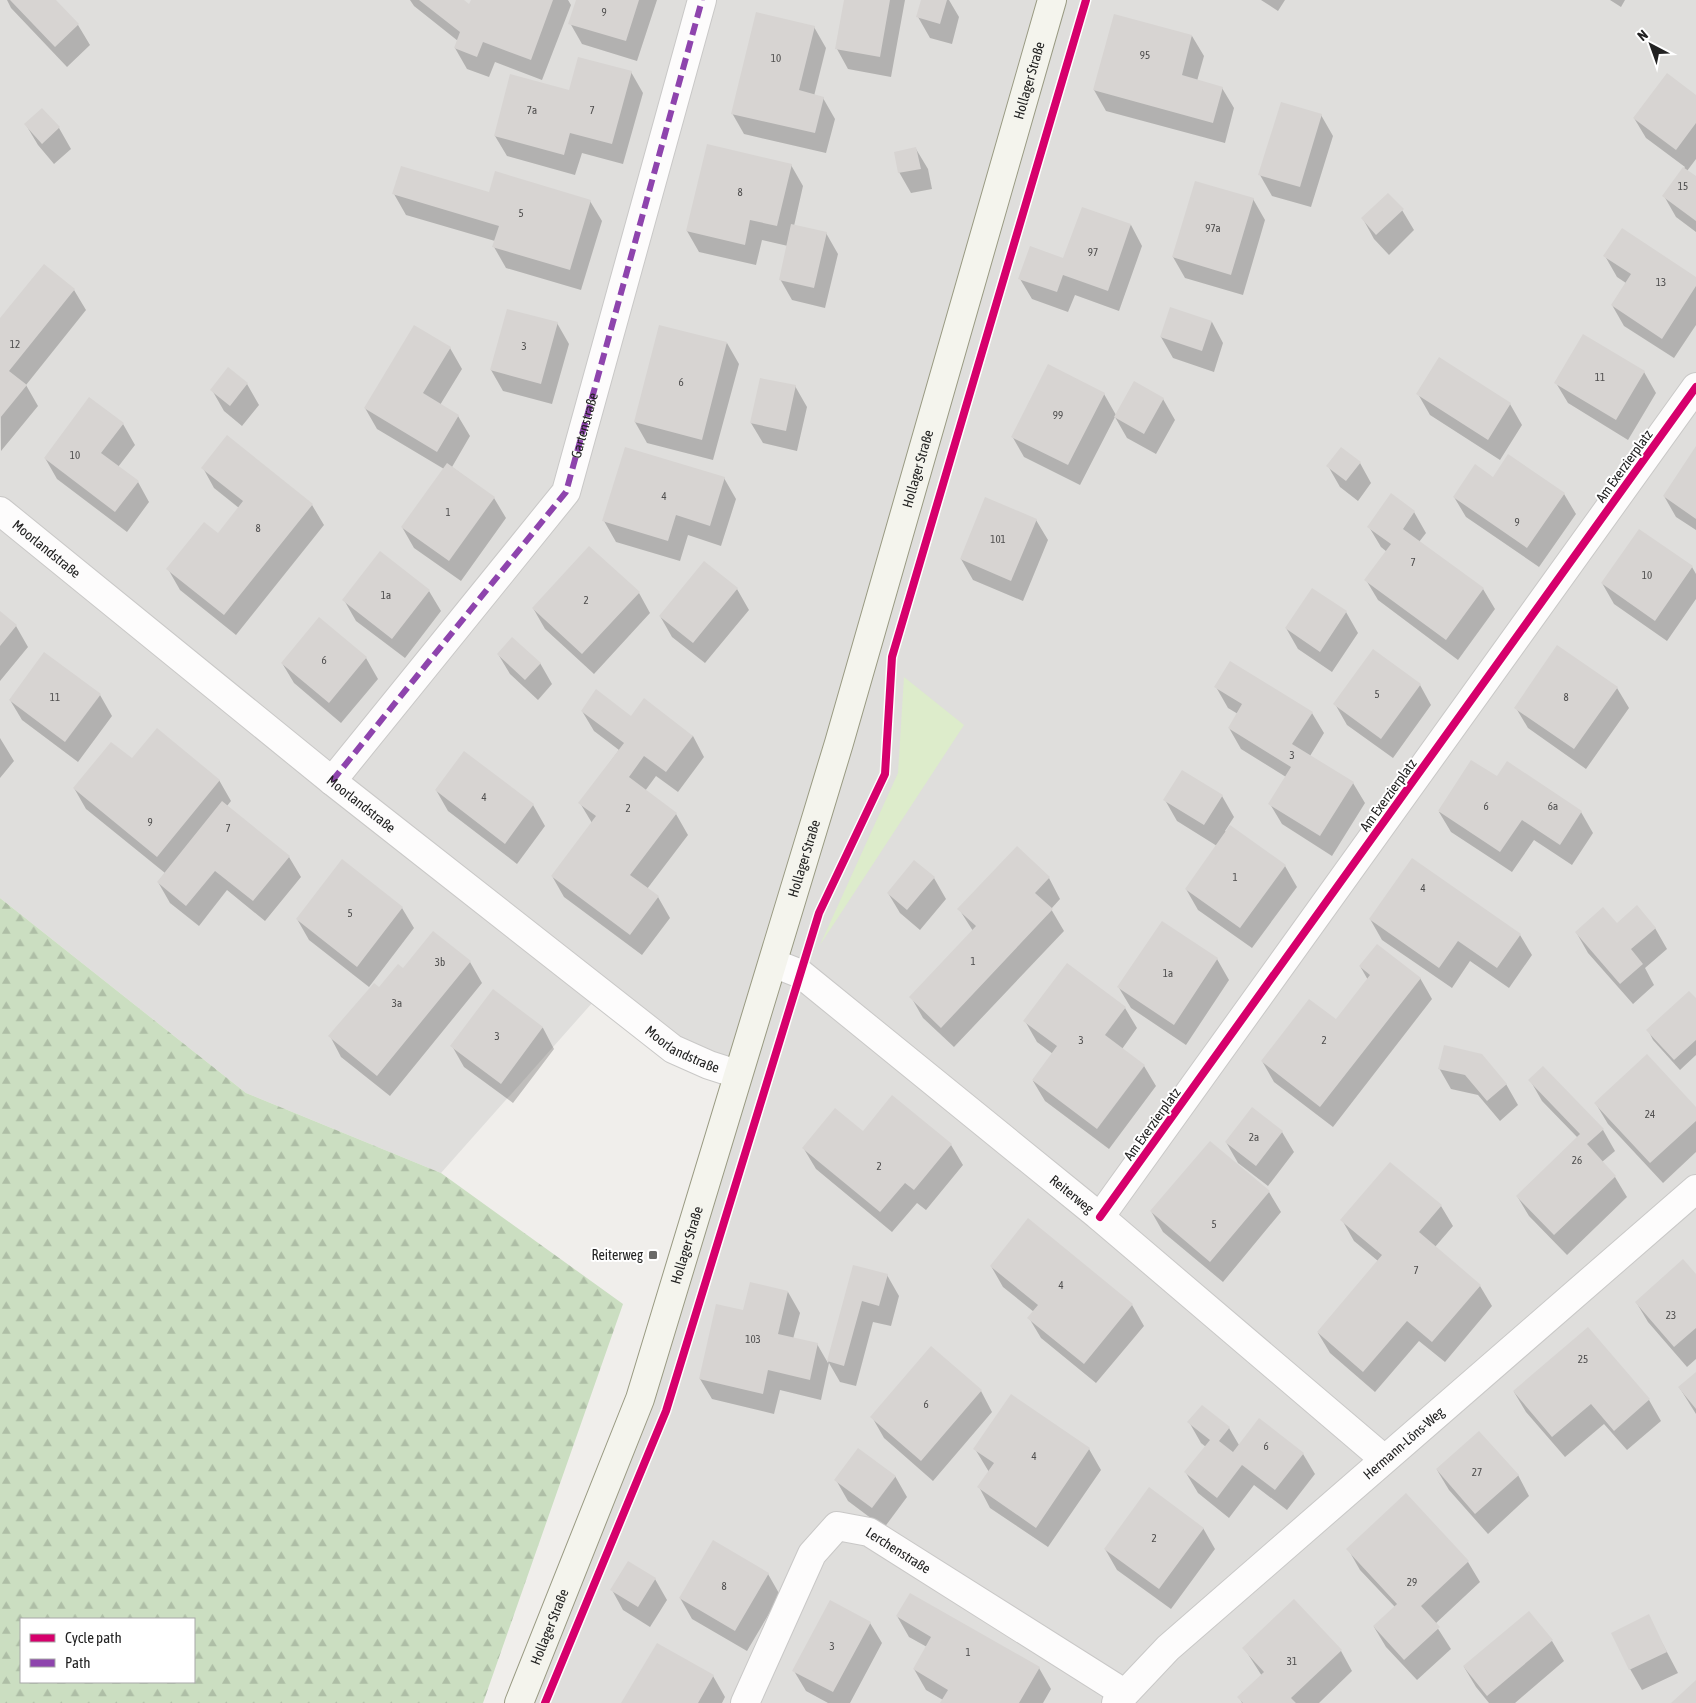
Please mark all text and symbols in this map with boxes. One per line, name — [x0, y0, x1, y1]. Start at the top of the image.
house number: 9 — [601, 6, 607, 18]
north arrow — [1626, 20, 1676, 70]
text: N — [1634, 26, 1651, 44]
street label: Hollager Straße — [1010, 40, 1048, 121]
house number: 95 — [1140, 49, 1150, 61]
house number: 10 — [771, 52, 781, 64]
house number: 7a — [527, 104, 537, 116]
house number: 7 — [589, 104, 595, 116]
house number: 15 — [1678, 180, 1688, 192]
house number: 8 — [737, 186, 743, 198]
house number: 5 — [518, 207, 524, 219]
house number: 97a — [1205, 222, 1221, 234]
house number: 97 — [1088, 246, 1098, 258]
house number: 13 — [1656, 276, 1666, 288]
house number: 12 — [10, 338, 20, 350]
house number: 3 — [521, 340, 527, 352]
house number: 11 — [1595, 371, 1605, 383]
house number: 6 — [678, 376, 684, 388]
street label: Gartenstraße — [568, 391, 601, 460]
house number: 99 — [1053, 409, 1063, 421]
street label: Am Exerzierplatz — [1592, 427, 1656, 505]
street label: Hollager Straße — [899, 428, 936, 509]
house number: 10 — [70, 449, 80, 461]
house number: 4 — [661, 490, 667, 502]
house number: 1 — [445, 506, 451, 518]
house number: 9 — [1514, 516, 1520, 528]
street label: Moorlandstraße — [9, 517, 84, 581]
house number: 8 — [255, 522, 261, 534]
house number: 101 — [990, 533, 1006, 545]
house number: 7 — [1410, 556, 1416, 568]
house number: 10 — [1642, 569, 1652, 581]
house number: 1a — [381, 589, 391, 601]
house number: 2 — [583, 594, 589, 606]
house number: 6 — [321, 654, 327, 666]
house number: 5 — [1374, 688, 1380, 700]
house number: 11 — [50, 691, 60, 703]
house number: 8 — [1563, 691, 1569, 703]
house number: 3 — [1289, 749, 1295, 761]
street label: Am Exerzierplatz — [1356, 756, 1420, 834]
street label: Moorlandstraße — [324, 772, 399, 836]
house number: 4 — [481, 791, 487, 803]
house number: 6 — [1483, 800, 1489, 812]
house number: 6a — [1548, 800, 1558, 812]
house number: 2 — [625, 802, 631, 814]
house number: 9 — [147, 816, 153, 828]
street label: Hollager Straße — [785, 818, 823, 899]
house number: 7 — [225, 822, 231, 834]
house number: 1 — [1232, 871, 1238, 883]
house number: 4 — [1420, 882, 1426, 894]
house number: 5 — [347, 907, 353, 919]
house number: 1 — [970, 955, 976, 967]
house number: 3b — [435, 956, 445, 968]
house number: 1a — [1163, 967, 1173, 979]
house number: 3a — [392, 997, 402, 1009]
street label: Moorlandstraße — [642, 1022, 721, 1076]
house number: 3 — [494, 1030, 500, 1042]
house number: 3 — [1078, 1034, 1084, 1046]
house number: 2 — [1321, 1034, 1327, 1046]
street label: Am Exerzierplatz — [1120, 1085, 1184, 1163]
house number: 24 — [1645, 1108, 1655, 1120]
house number: 2a — [1249, 1131, 1259, 1143]
house number: 26 — [1572, 1154, 1582, 1166]
house number: 2 — [876, 1160, 882, 1172]
street label: Reiterweg — [1047, 1172, 1097, 1217]
street label: Hollager Straße — [667, 1204, 706, 1286]
house number: 5 — [1211, 1218, 1217, 1230]
place label: Reiterweg — [591, 1247, 643, 1263]
marker: Reiterweg — [647, 1249, 659, 1261]
house number: 7 — [1413, 1264, 1419, 1276]
house number: 4 — [1058, 1279, 1064, 1291]
house number: 23 — [1666, 1309, 1676, 1321]
house number: 103 — [745, 1333, 761, 1345]
house number: 25 — [1578, 1353, 1588, 1365]
house number: 6 — [923, 1398, 929, 1410]
street label: Hermann-Löns-Weg — [1360, 1404, 1447, 1483]
house number: 6 — [1263, 1440, 1269, 1452]
house number: 4 — [1031, 1450, 1037, 1462]
house number: 27 — [1472, 1466, 1482, 1478]
street label: Lerchenstraße — [863, 1524, 934, 1577]
house number: 2 — [1151, 1532, 1157, 1544]
house number: 29 — [1407, 1576, 1417, 1588]
house number: 8 — [721, 1580, 727, 1592]
street label: Hollager Straße — [527, 1587, 572, 1667]
legend — [20, 1618, 195, 1683]
text: Cycle path — [65, 1629, 122, 1646]
house number: 3 — [829, 1640, 835, 1652]
house number: 1 — [965, 1646, 971, 1658]
text: Path — [65, 1654, 91, 1671]
house number: 31 — [1287, 1655, 1297, 1667]

